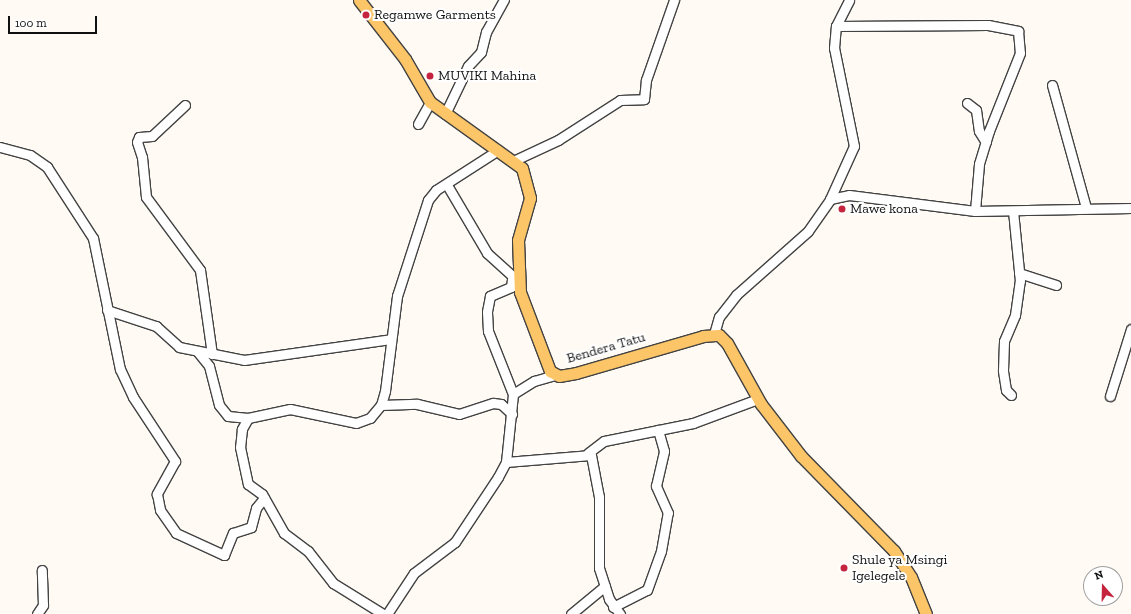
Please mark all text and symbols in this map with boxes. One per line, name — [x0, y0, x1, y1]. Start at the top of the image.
place label: Regamwe Garments — [374, 7, 496, 23]
scale bar — [10, 8, 99, 34]
marker: Regamwe Garments — [361, 10, 371, 20]
text: 100 m — [15, 16, 47, 30]
place label: MUVIKI Mahina — [438, 68, 536, 84]
marker: MUVIKI Mahina — [425, 71, 435, 81]
place label: Mawe kona — [850, 201, 918, 217]
marker: Mawe kona — [837, 204, 847, 214]
street label: Bendera Tatu — [565, 329, 647, 367]
place label: Shule ya Msingi Igelegele — [852, 552, 948, 584]
marker: Shule ya Msingi Igelegele — [839, 563, 849, 573]
north arrow — [1083, 566, 1123, 606]
text: N — [1093, 568, 1105, 583]

